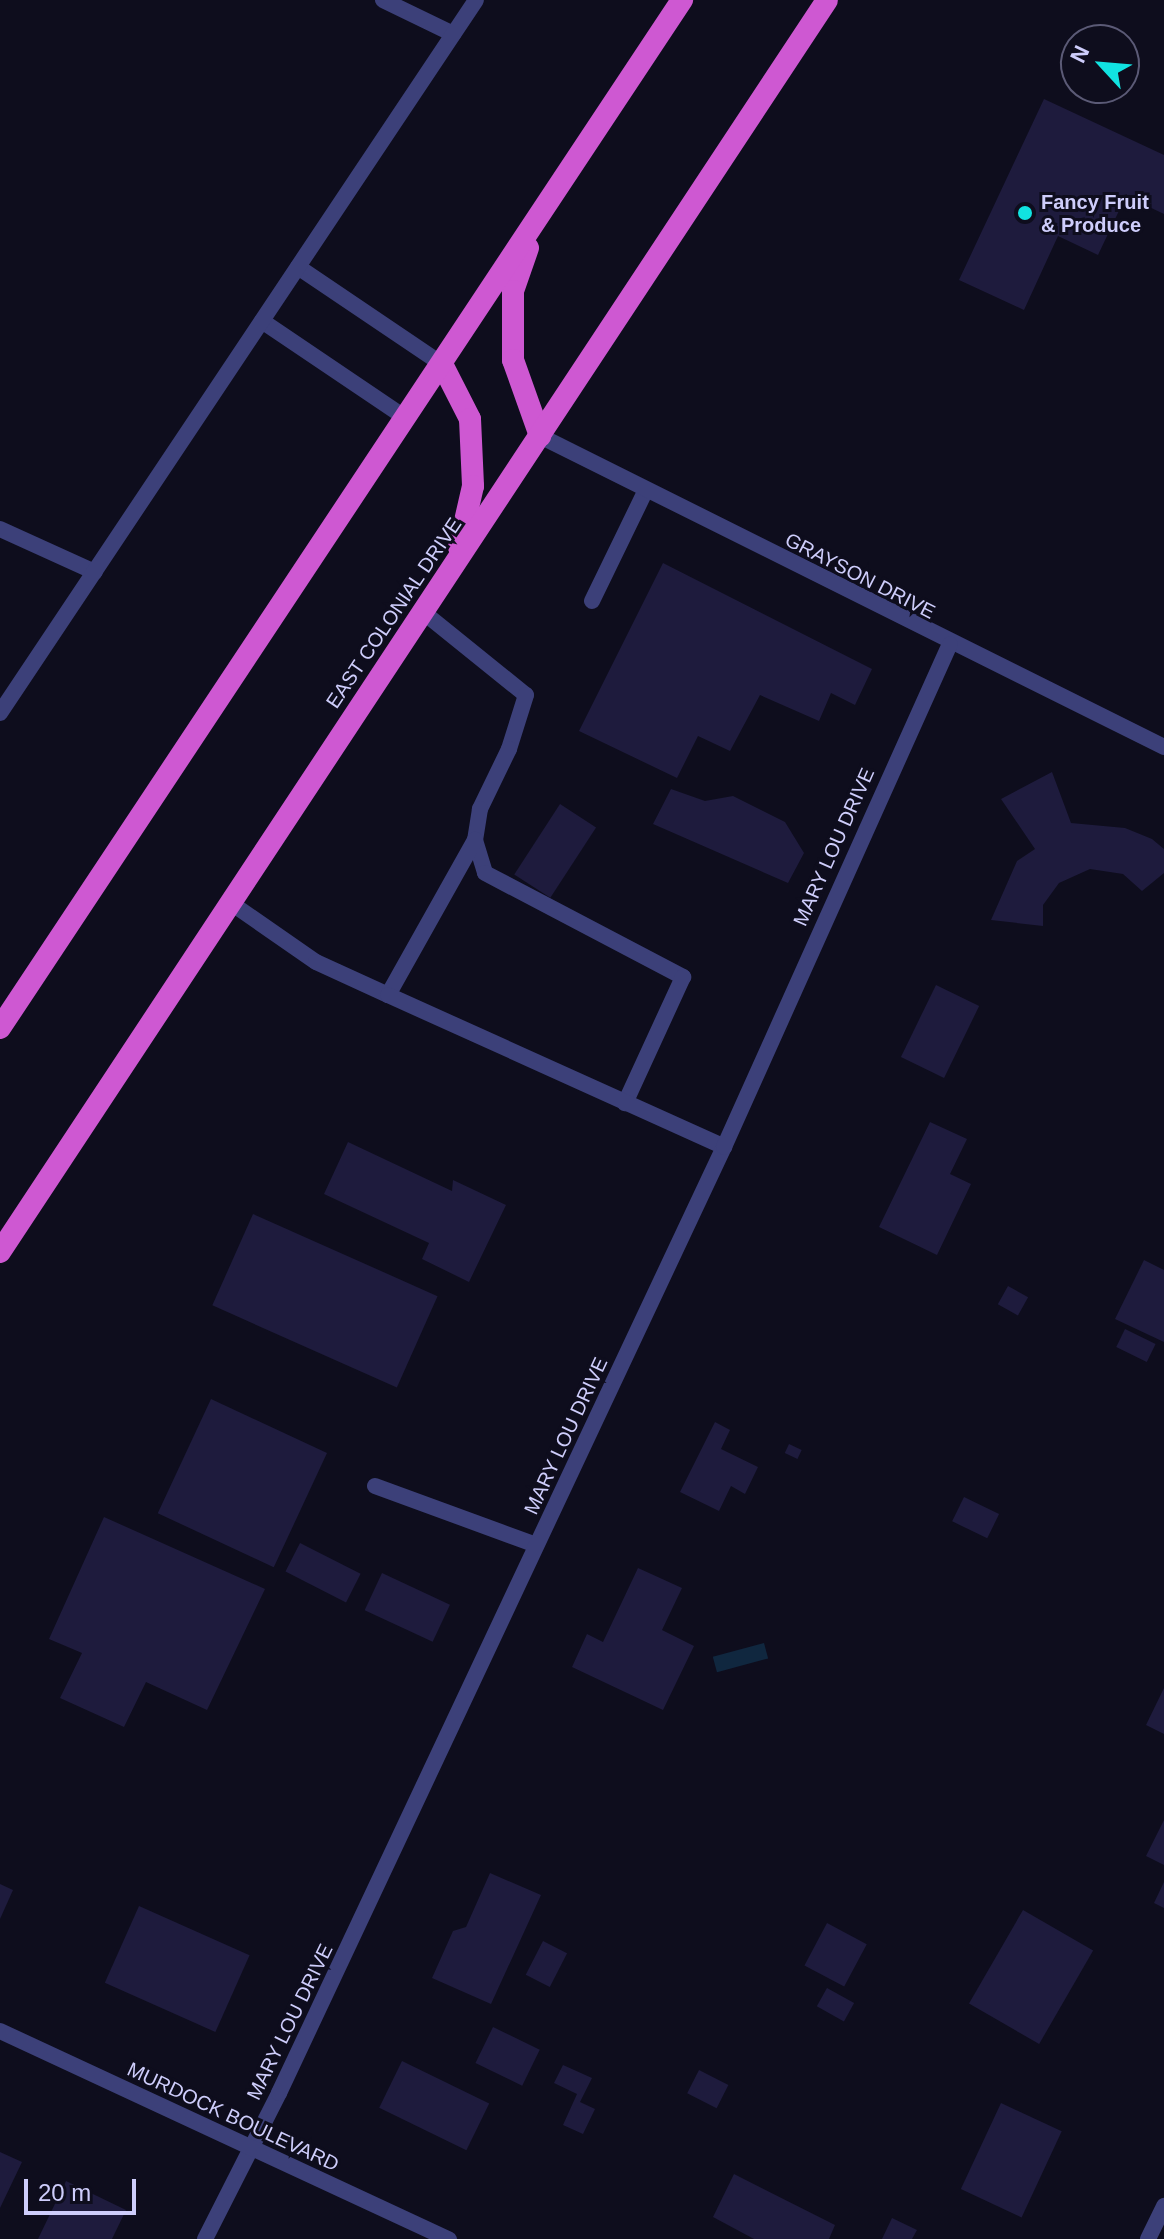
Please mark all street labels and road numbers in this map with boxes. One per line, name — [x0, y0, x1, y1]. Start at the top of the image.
street label: EAST COLONIAL DRIVE — [321, 513, 467, 713]
street label: GRAYSON DRIVE — [781, 528, 939, 624]
street label: MARY LOU DRIVE — [788, 764, 880, 930]
street label: MARY LOU DRIVE — [519, 1354, 613, 1518]
street label: MARY LOU DRIVE — [242, 1940, 338, 2104]
street label: MURDOCK BOULEVARD — [123, 2057, 343, 2177]

